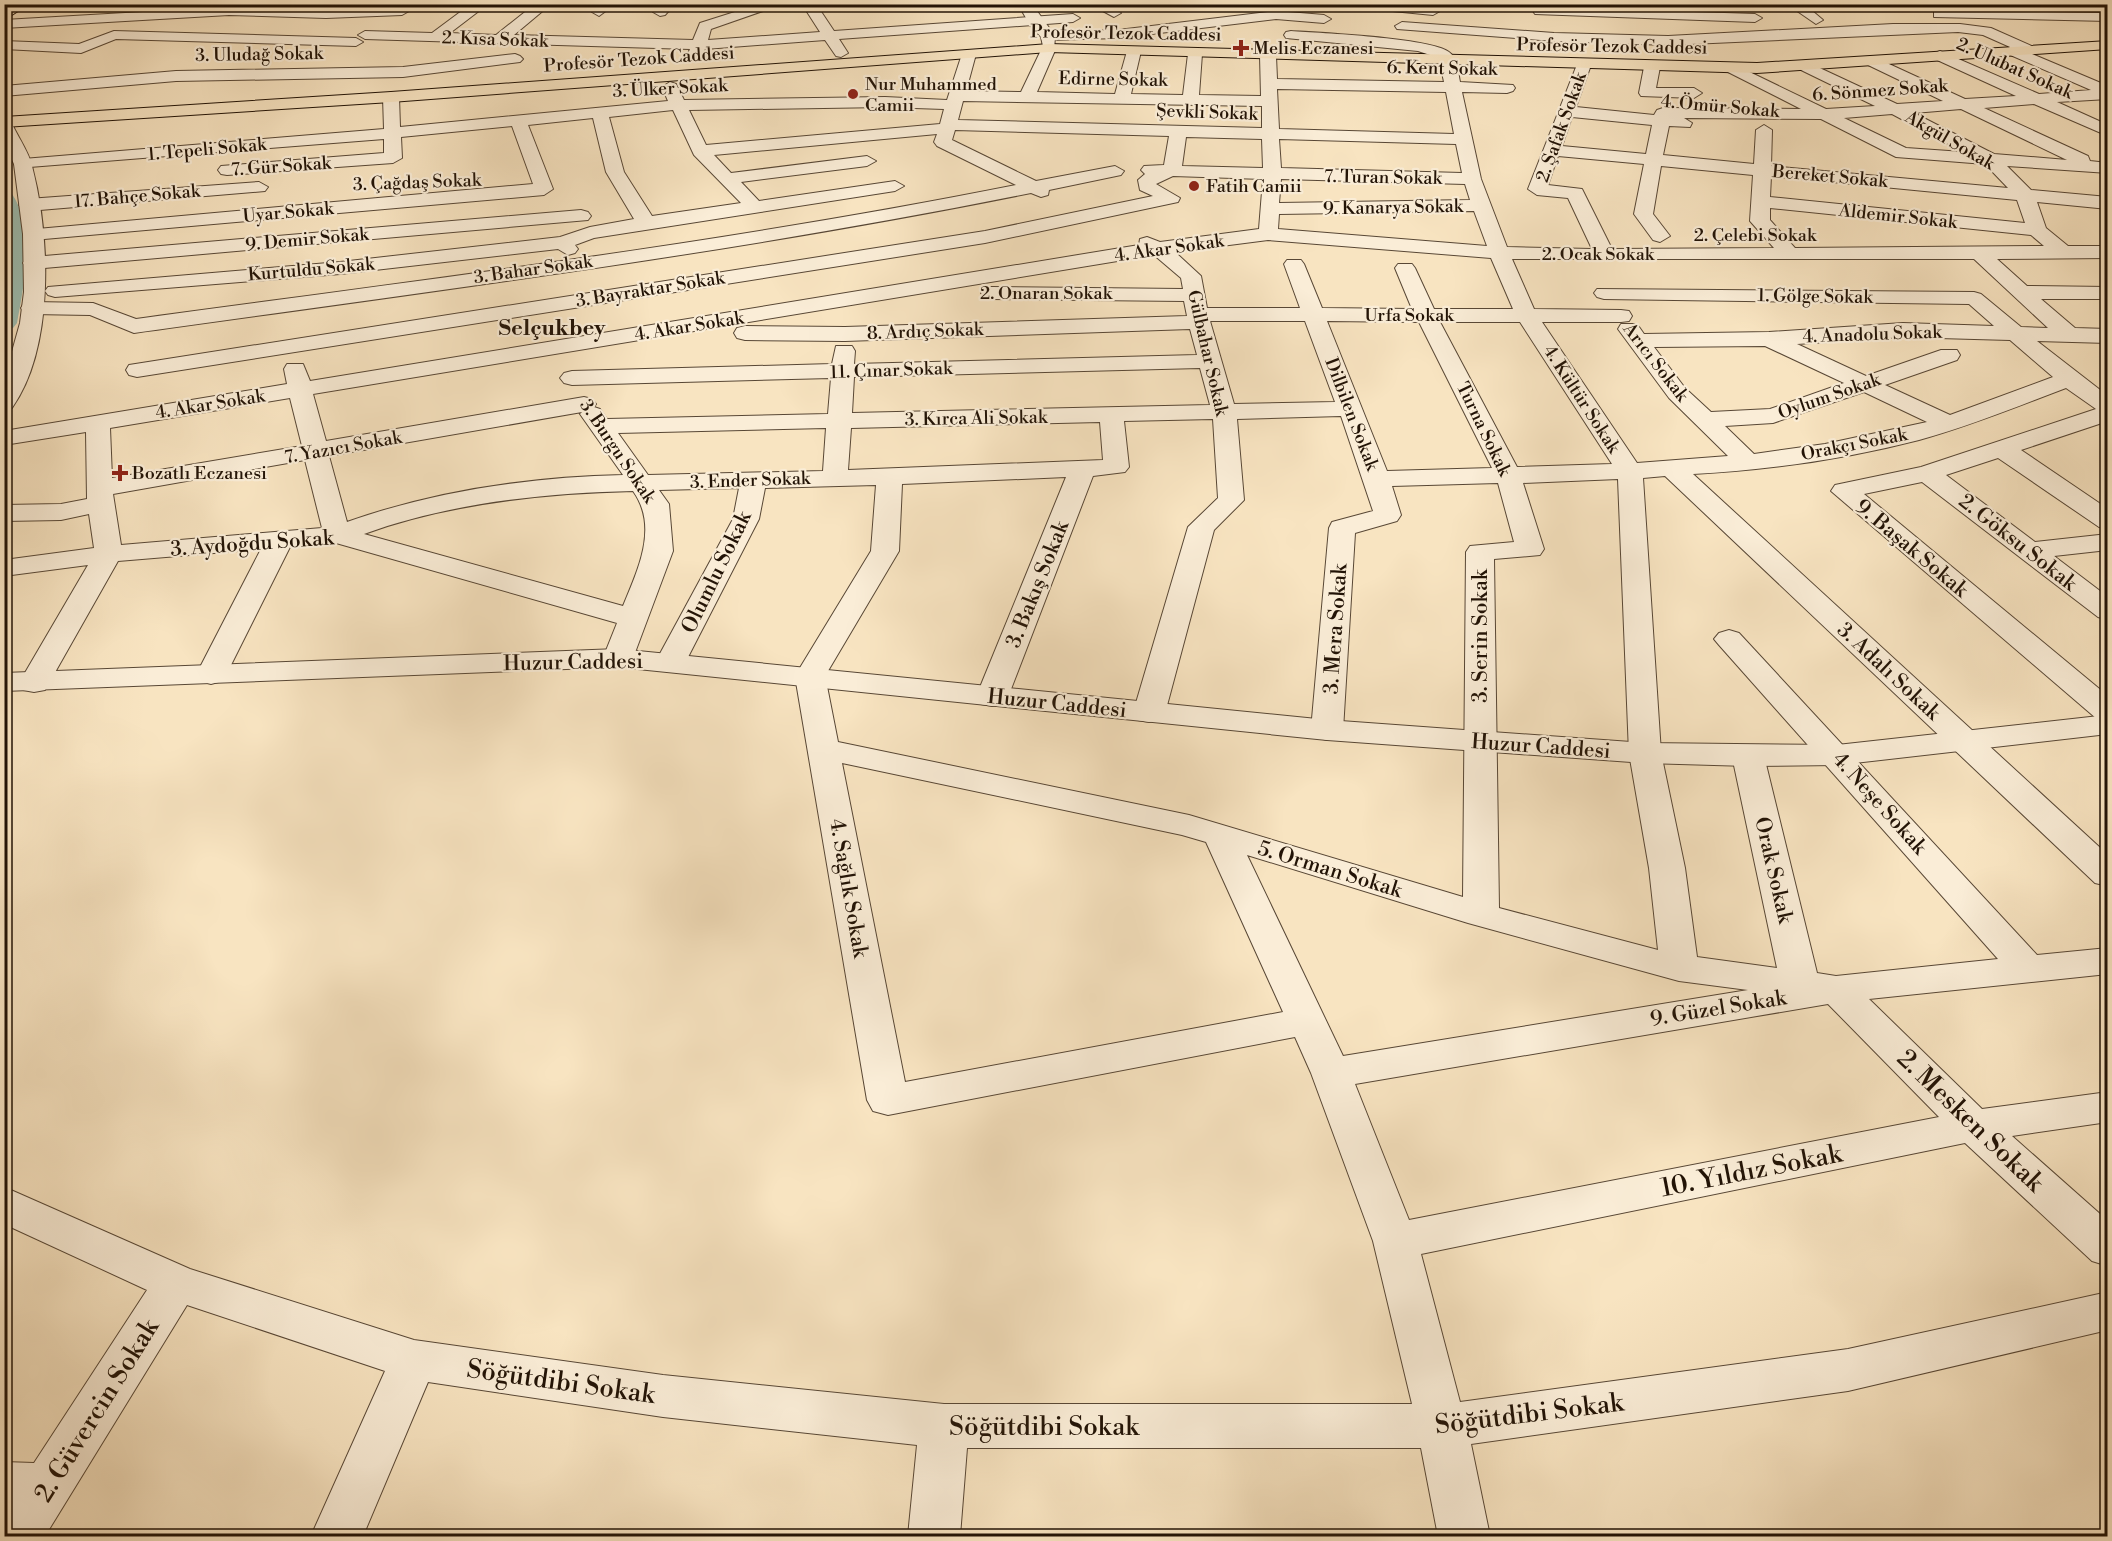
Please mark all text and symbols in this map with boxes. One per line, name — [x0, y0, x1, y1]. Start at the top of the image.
street label: Profesör Tezok Caddesi — [1030, 20, 1222, 47]
street label: 2. Kısa Sokak — [441, 26, 550, 53]
street label: 2. Ulubat Sokak — [1953, 32, 2078, 105]
street label: Profesör Tezok Caddesi — [1516, 33, 1708, 60]
place label: Melis Eczanesi — [1253, 37, 1374, 60]
street label: Profesör Tezok Caddesi — [543, 41, 735, 78]
marker: Melis Eczanesi — [1234, 41, 1248, 55]
street label: 3. Uludağ Sokak — [195, 42, 325, 67]
street label: 6. Kent Sokak — [1387, 56, 1499, 81]
street label: Edirne Sokak — [1058, 67, 1169, 92]
street label: 2. Şafak Sokak — [1531, 68, 1593, 185]
place label: Nur Muhammed Camii — [865, 73, 998, 117]
street label: 3. Ülker Sokak — [612, 74, 730, 103]
street label: 6. Sönmez Sokak — [1811, 74, 1950, 107]
marker: Nur Muhammed Camii — [846, 87, 860, 101]
street label: 4. Ömür Sokak — [1660, 90, 1782, 123]
street label: Şevkli Sokak — [1156, 99, 1260, 126]
street label: Akgül Sokak — [1900, 105, 2000, 176]
street label: 1. Tepeli Sokak — [147, 133, 269, 166]
street label: 7. Gür Sokak — [230, 151, 333, 181]
street label: Bereket Sokak — [1770, 160, 1890, 193]
street label: 7. Turan Sokak — [1324, 165, 1444, 190]
street label: 3. Çağdaş Sokak — [352, 169, 483, 196]
place label: Fatih Camii — [1206, 175, 1302, 198]
street label: 17. Bahçe Sokak — [73, 179, 203, 213]
marker: Fatih Camii — [1187, 179, 1201, 193]
street label: 9. Kanarya Sokak — [1323, 195, 1465, 220]
street label: Uyar Sokak — [242, 197, 336, 228]
street label: Aldemir Sokak — [1837, 199, 1960, 234]
street label: 9. Demir Sokak — [244, 223, 371, 256]
street label: 2. Çelebi Sokak — [1694, 224, 1818, 247]
street label: 4. Akar Sokak — [1113, 229, 1227, 268]
street label: 2. Ocak Sokak — [1542, 243, 1656, 266]
street label: 3. Bahar Sokak — [472, 250, 596, 289]
street label: Kurtuldu Sokak — [247, 252, 377, 286]
street label: 3. Bayraktar Sokak — [574, 266, 728, 313]
street label: 2. Onaran Sokak — [980, 282, 1114, 305]
street label: 1. Gölge Sokak — [1757, 284, 1874, 309]
street label: Gülbahar Sokak — [1182, 288, 1234, 420]
street label: Urfa Sokak — [1364, 304, 1455, 327]
street label: 4. Akar Sokak — [633, 306, 747, 346]
district label: Selçukbey — [499, 315, 606, 342]
street label: 8. Ardıç Sokak — [866, 318, 985, 345]
street label: Arıcı Sokak — [1617, 318, 1695, 408]
street label: 4. Anadolu Sokak — [1802, 321, 1944, 348]
street label: 4. Kültür Sokak — [1538, 341, 1626, 459]
street label: Dilbilen Sokak — [1319, 354, 1384, 475]
street label: 11. Çınar Sokak — [829, 357, 954, 384]
street label: Oylum Sokak — [1775, 368, 1885, 425]
street label: Turna Sokak — [1451, 378, 1517, 482]
street label: 4. Akar Sokak — [154, 384, 268, 424]
street label: 3. Burgu Sokak — [574, 395, 662, 509]
street label: 3. Kırca Ali Sokak — [905, 406, 1049, 431]
street label: Orakçı Sokak — [1799, 423, 1911, 466]
street label: 7. Yazıcı Sokak — [283, 426, 405, 469]
place label: Bozatlı Eczanesi — [131, 462, 267, 485]
marker: Bozatlı Eczanesi — [113, 466, 127, 480]
street label: 3. Ender Sokak — [689, 467, 812, 494]
street label: 2. Göksu Sokak — [1953, 489, 2082, 598]
street label: 9. Başak Sokak — [1850, 494, 1974, 604]
street label: Olumlu Sokak — [676, 506, 758, 638]
street label: 3. Bakış Sokak — [1001, 516, 1076, 652]
street label: 3. Aydoğdu Sokak — [170, 525, 336, 563]
street label: 3. Mera Sokak — [1318, 562, 1354, 695]
street label: 3. Serin Sokak — [1468, 568, 1494, 703]
street label: 3. Adalı Sokak — [1831, 617, 1946, 727]
street label: Huzur Caddesi — [503, 649, 643, 677]
street label: Huzur Caddesi — [986, 684, 1128, 724]
street label: Huzur Caddesi — [1470, 729, 1612, 765]
street label: 4. Neşe Sokak — [1827, 747, 1933, 861]
street label: Orak Sokak — [1748, 814, 1798, 927]
street label: 4. Sağlık Sokak — [823, 817, 873, 961]
street label: 5. Orman Sokak — [1254, 836, 1406, 905]
street label: 9. Güzel Sokak — [1648, 985, 1789, 1033]
street label: 2. Mesken Sokak — [1890, 1043, 2051, 1200]
street label: 10. Yıldız Sokak — [1658, 1137, 1846, 1204]
street label: 2. Güvercin Sokak — [28, 1312, 167, 1508]
street label: Söğütdibi Sokak — [465, 1353, 658, 1411]
street label: Söğütdibi Sokak — [1433, 1386, 1627, 1441]
street label: Söğütdibi Sokak — [949, 1411, 1140, 1443]

